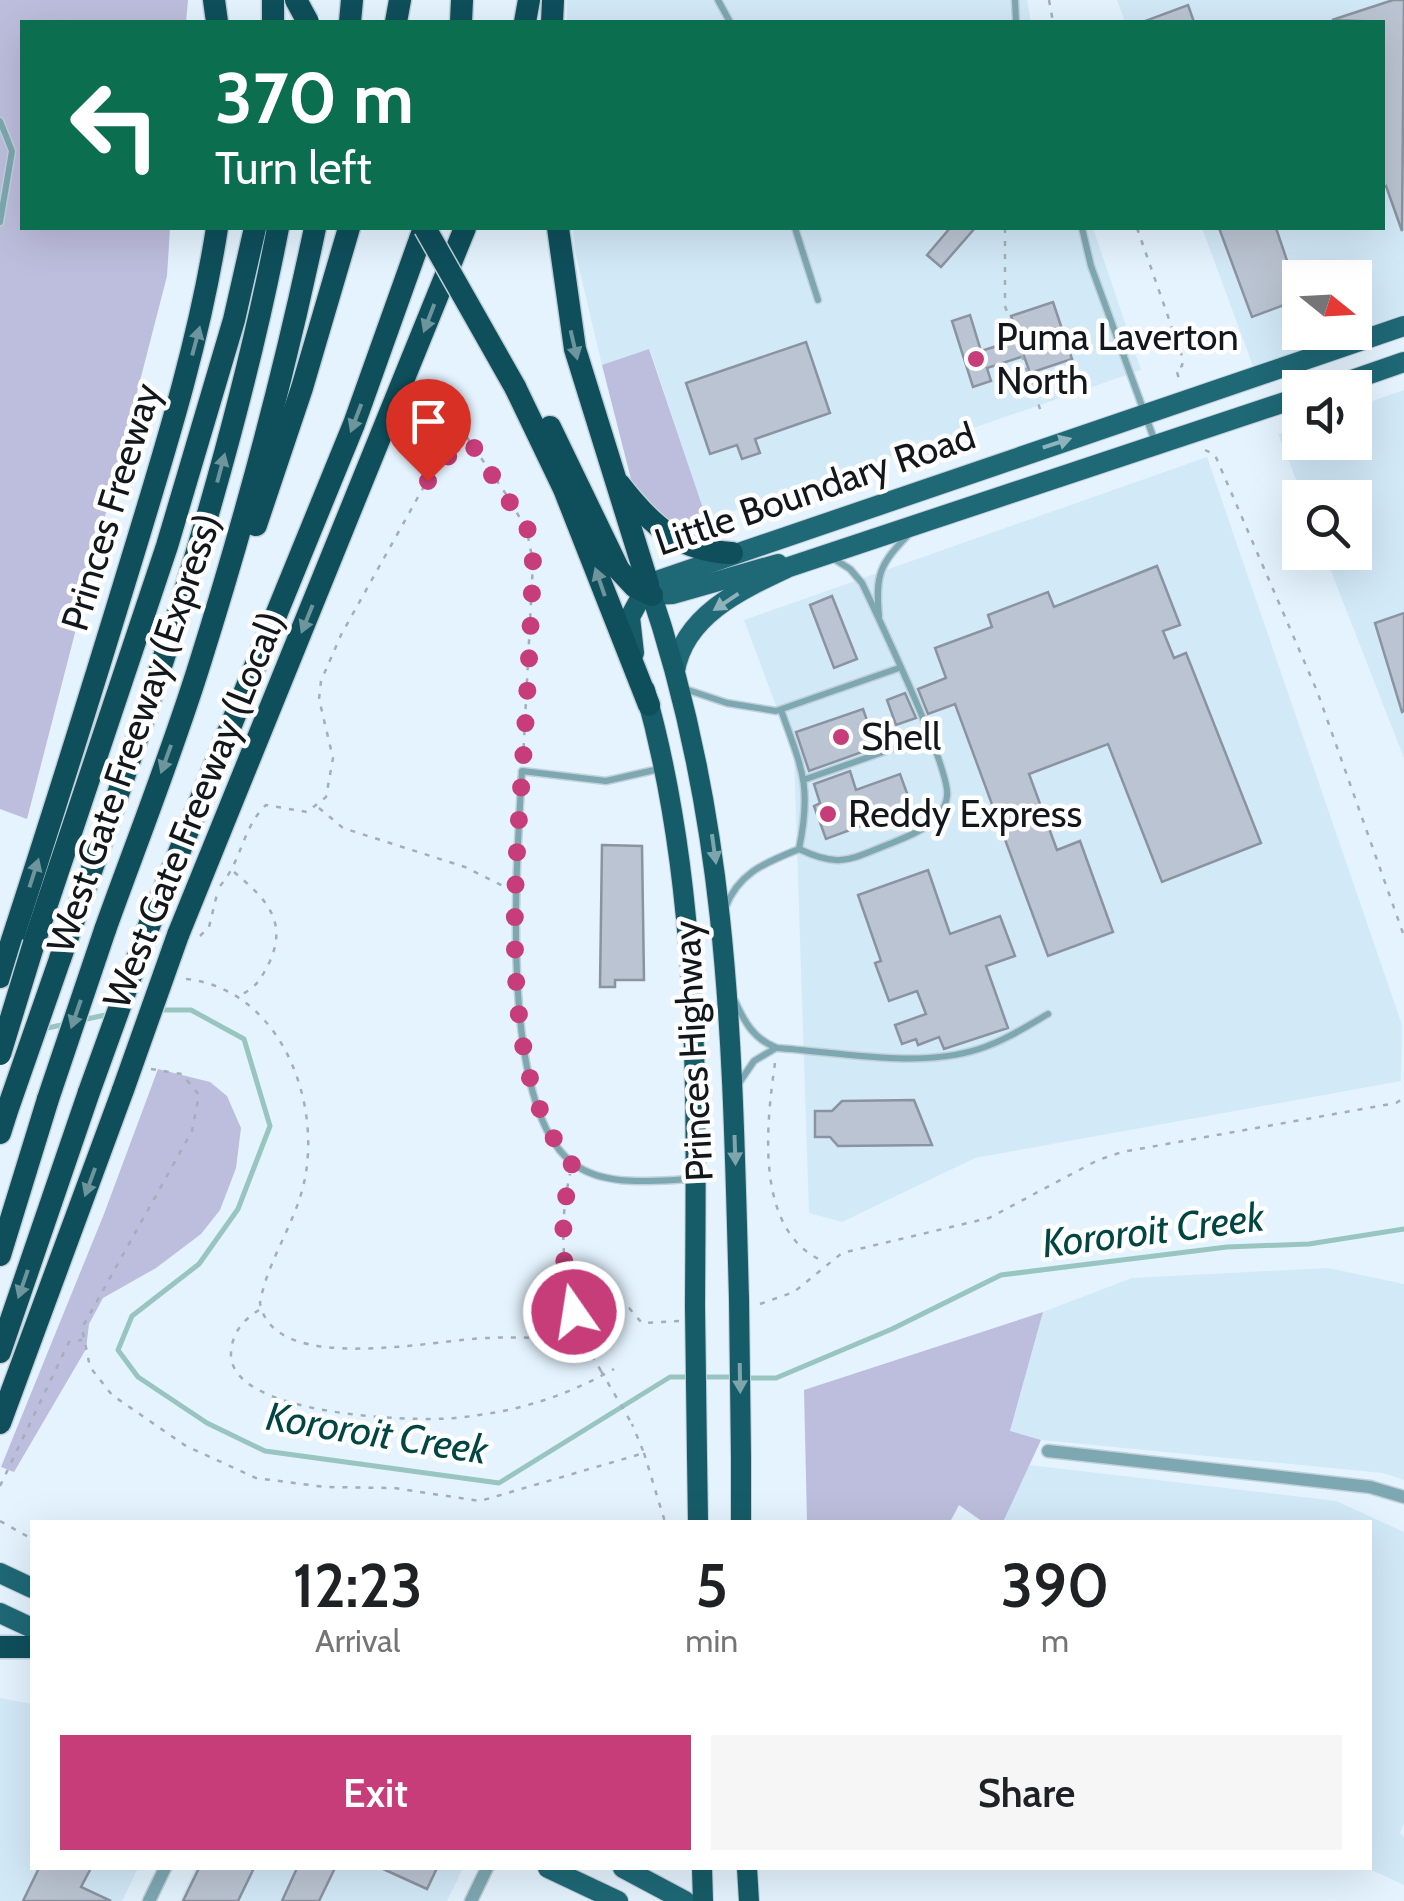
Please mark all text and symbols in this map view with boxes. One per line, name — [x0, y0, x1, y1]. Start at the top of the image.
text: 370 m — [215, 55, 414, 141]
icon: left — [50, 60, 180, 190]
text: Turn left — [215, 141, 372, 195]
north arrow — [1282, 260, 1372, 350]
map controls — [1282, 260, 1372, 570]
one-way arrow — [421, 304, 437, 334]
place label: Puma Laverton North — [996, 313, 1239, 404]
one-way arrow — [188, 325, 204, 356]
one-way arrow — [567, 330, 582, 361]
marker: Puma Laverton North — [965, 348, 987, 370]
button: sound — [1282, 370, 1372, 460]
street label: Princes Freeway — [51, 378, 170, 636]
pin — [386, 379, 471, 482]
icon: arrive — [401, 394, 456, 449]
one-way arrow — [348, 403, 363, 433]
street label: Little Boundary Road — [648, 412, 981, 565]
one-way arrow — [1043, 434, 1073, 449]
one-way arrow — [213, 452, 229, 483]
button: search — [1282, 480, 1372, 570]
street label: West Gate Freeway (Express) — [36, 507, 231, 959]
one-way arrow — [592, 566, 607, 596]
one-way arrow — [712, 592, 739, 611]
street label: West Gate Freeway (Local) — [92, 605, 295, 1015]
one-way arrow — [299, 605, 315, 635]
place label: Shell — [861, 713, 941, 760]
marker: Shell — [830, 726, 852, 748]
one-way arrow — [158, 745, 173, 775]
place label: Reddy Express — [848, 790, 1082, 837]
marker: Reddy Express — [817, 803, 839, 825]
one-way arrow — [706, 834, 722, 866]
one-way arrow — [28, 858, 43, 888]
street label: Princes Highway — [662, 919, 723, 1183]
one-way arrow — [68, 1000, 83, 1030]
one-way arrow — [727, 1135, 743, 1167]
one-way arrow — [82, 1167, 97, 1197]
water label: Kororoit Creek — [1039, 1191, 1269, 1267]
position arrow — [522, 1260, 626, 1364]
one-way arrow — [15, 1269, 30, 1299]
one-way arrow — [732, 1362, 748, 1394]
water label: Kororoit Creek — [263, 1391, 493, 1474]
text: 12:23 — [293, 1549, 423, 1622]
text: 5 — [696, 1549, 728, 1622]
text: 390 — [1001, 1549, 1109, 1622]
text: Arrival — [315, 1621, 400, 1660]
text: min — [685, 1621, 738, 1660]
text: m — [1041, 1621, 1069, 1660]
button: Exit — [60, 1735, 691, 1850]
button: Share — [711, 1735, 1342, 1850]

